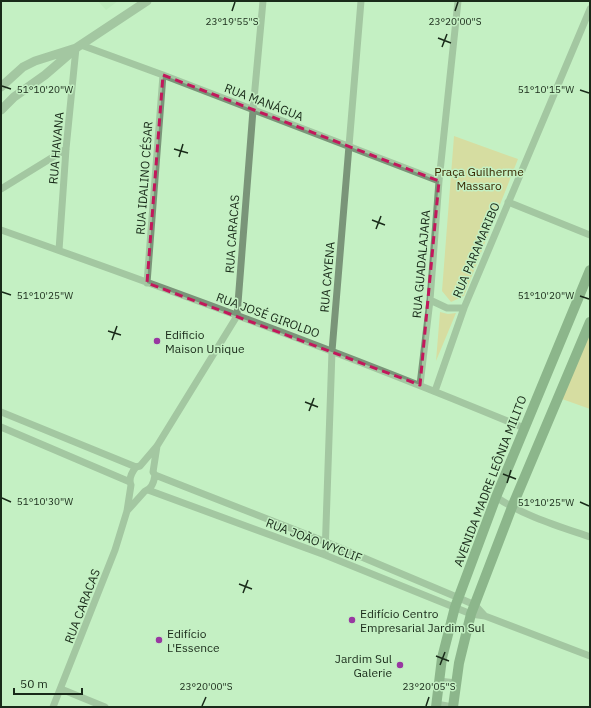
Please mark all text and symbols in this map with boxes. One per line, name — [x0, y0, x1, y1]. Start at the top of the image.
text: 23°19'55"S — [205, 15, 259, 28]
text: 23°20'00"S — [428, 15, 482, 28]
street label: RUA MANÁGUA — [222, 80, 306, 124]
text: 51°10'20"W — [17, 83, 73, 96]
text: 51°10'15"W — [518, 83, 574, 96]
street label: RUA HAVANA — [45, 111, 67, 185]
street label: RUA IDALINO CÉSAR — [133, 120, 155, 235]
park label: Praça Guilherme Massaro — [434, 164, 524, 193]
street label: RUA CARACAS — [222, 194, 242, 274]
street label: RUA PARAMARIBO — [449, 200, 503, 300]
street label: RUA GUADALAJARA — [409, 209, 433, 319]
street label: RUA CAYENA — [316, 241, 338, 313]
text: 51°10'25"W — [17, 289, 73, 302]
street label: RUA JOSÉ GIROLDO — [214, 289, 322, 341]
text: 51°10'20"W — [518, 289, 574, 302]
place label: Edificio Maison Unique — [165, 327, 245, 356]
marker: Edificio Maison Unique — [152, 336, 162, 346]
street label: AVENIDA MADRE LEÔNIA MILITO — [450, 393, 530, 569]
text: 51°10'30"W — [17, 495, 73, 508]
text: 51°10'25"W — [518, 496, 574, 509]
street label: RUA JOÃO WYCLIF — [264, 515, 364, 565]
street label: RUA CARACAS — [61, 567, 103, 645]
place label: Edifício Centro Empresarial Jardim Sul — [360, 606, 485, 635]
marker: Edifício Centro Empresarial Jardim Sul — [347, 615, 357, 625]
place label: Edifício L'Essence — [167, 626, 220, 655]
marker: Edifício L'Essence — [154, 635, 164, 645]
place label: Jardim Sul Galerie — [335, 651, 392, 680]
marker: Jardim Sul Galerie — [395, 660, 405, 670]
scale bar — [14, 670, 82, 696]
text: 50 m — [20, 676, 48, 691]
text: 23°20'00"S — [179, 680, 233, 693]
text: 23°20'05"S — [402, 680, 456, 693]

